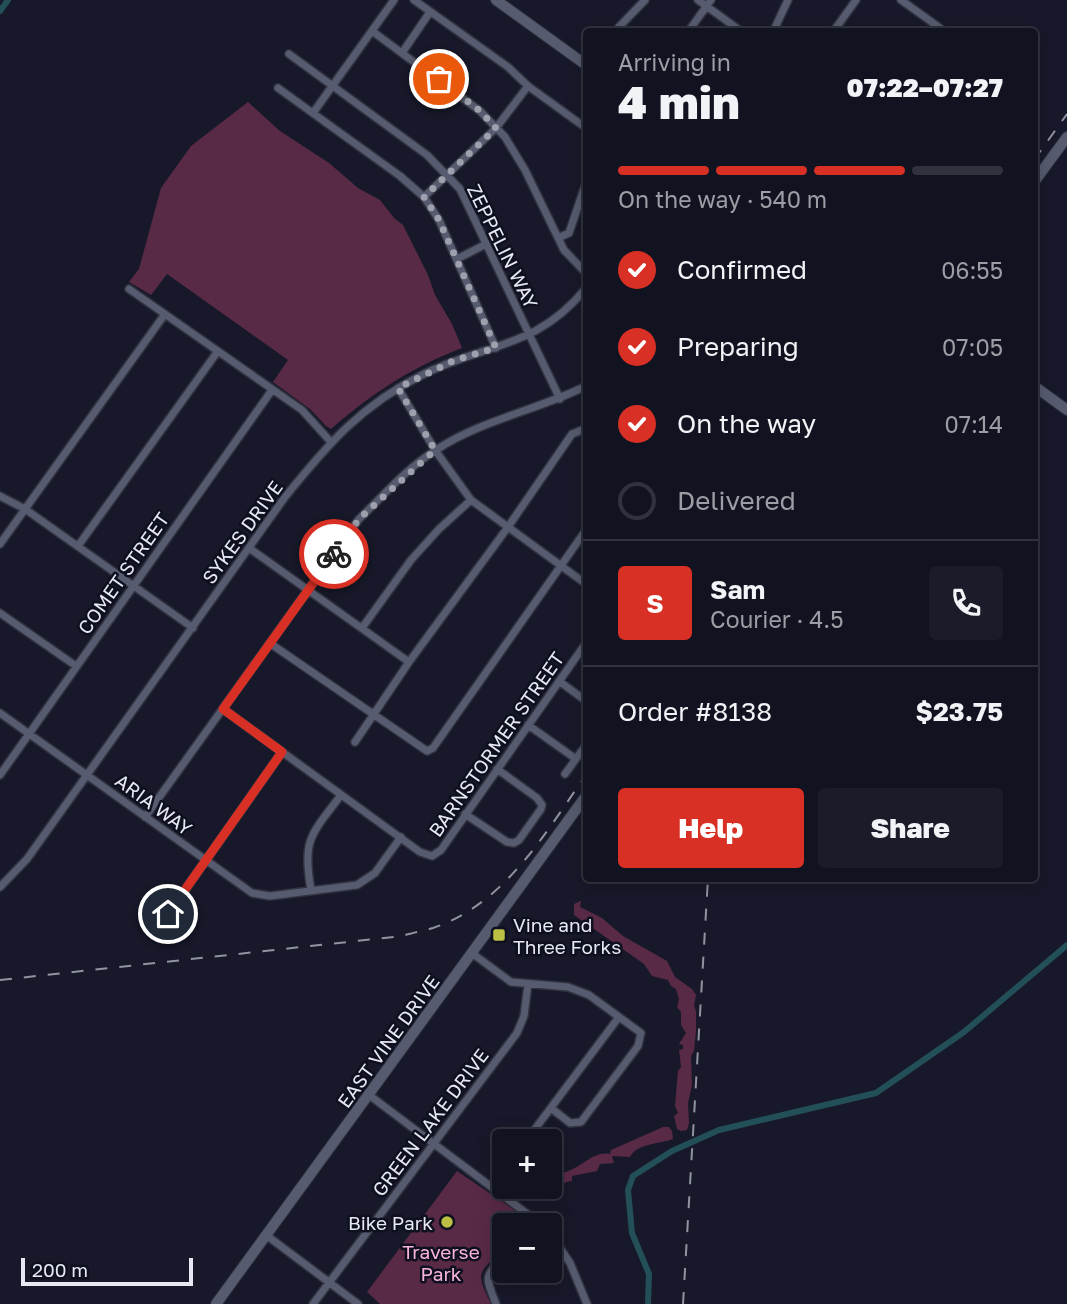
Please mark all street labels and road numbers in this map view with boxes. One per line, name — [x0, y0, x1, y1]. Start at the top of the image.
street label: ZEPPELIN WAY — [463, 180, 543, 312]
street label: SYKES DRIVE — [197, 476, 287, 588]
street label: COMET STREET — [72, 507, 174, 638]
street label: BARNSTORMER STREET — [423, 647, 569, 841]
street label: ARIA WAY — [111, 768, 197, 840]
street label: EAST VINE DRIVE — [332, 970, 444, 1112]
street label: GREEN LAKE DRIVE — [367, 1044, 493, 1200]

